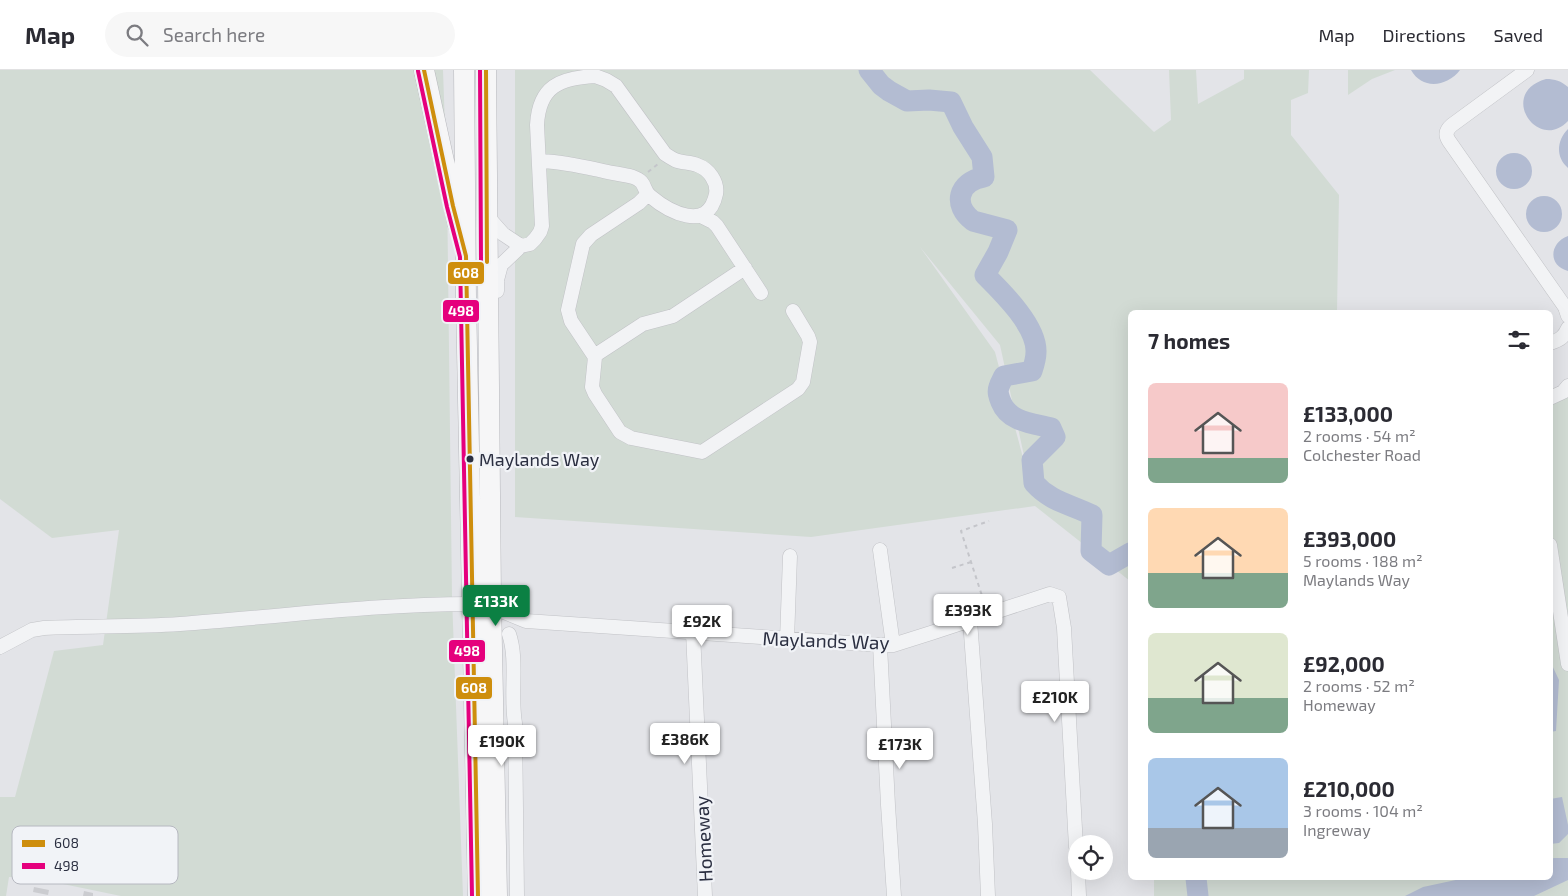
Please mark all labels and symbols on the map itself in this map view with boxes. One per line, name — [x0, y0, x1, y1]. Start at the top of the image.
line badge: 608 — [447, 261, 485, 285]
text: 608 — [453, 264, 479, 281]
line badge: 498 — [442, 299, 480, 323]
text: 498 — [448, 302, 474, 319]
place label: Maylands Way — [479, 448, 600, 470]
marker: Maylands Way — [465, 454, 475, 464]
pin: £133K — [461, 584, 531, 627]
pin: £393K — [933, 594, 1003, 636]
pin: £92K — [672, 604, 732, 647]
street label: Maylands Way — [762, 626, 890, 654]
line badge: 498 — [448, 639, 486, 663]
text: 498 — [454, 642, 480, 659]
line badge: 608 — [455, 676, 493, 700]
text: 608 — [461, 679, 487, 696]
pin: £210K — [1020, 680, 1090, 723]
pin: £386K — [650, 722, 720, 765]
pin: £190K — [467, 724, 537, 767]
pin: £173K — [865, 728, 935, 770]
street label: Homeway — [689, 795, 717, 883]
legend — [12, 826, 178, 884]
text: 608 — [54, 834, 79, 851]
text: 498 — [54, 857, 79, 874]

